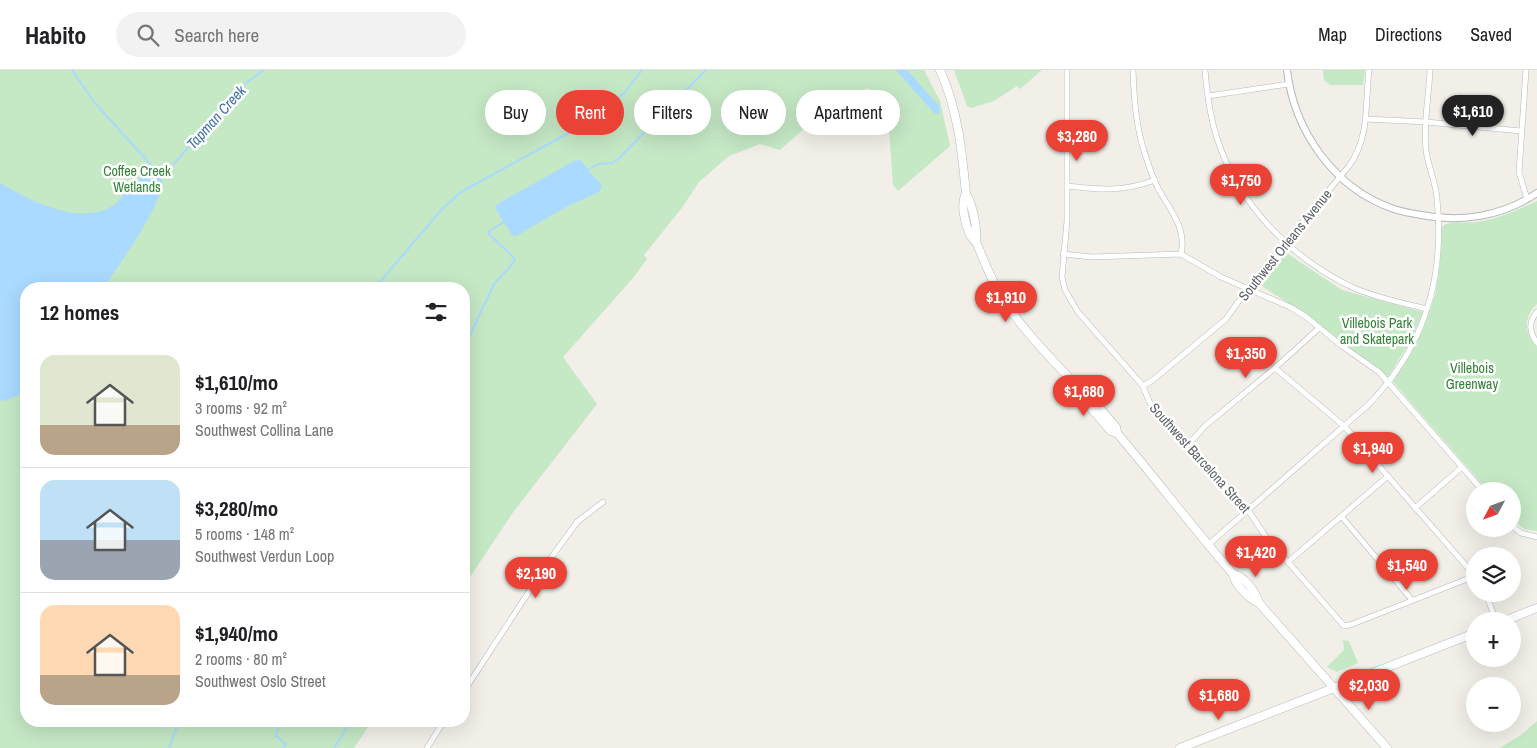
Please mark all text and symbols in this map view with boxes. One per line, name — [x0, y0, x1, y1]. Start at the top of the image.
search box — [116, 12, 466, 57]
text: Habito — [25, 19, 86, 51]
icon: search — [134, 21, 162, 49]
text: Search here — [174, 22, 259, 48]
text: Map — [1318, 22, 1347, 47]
text: Directions — [1375, 22, 1442, 47]
text: Saved — [1470, 22, 1512, 47]
water label: Tapman Creek — [182, 80, 251, 154]
chip: Buy — [485, 90, 546, 135]
chip: Rent — [556, 90, 624, 135]
chip: Filters — [634, 90, 711, 135]
chip: New — [721, 90, 786, 135]
chip: Apartment — [796, 90, 900, 135]
pin: $1,610 — [1432, 94, 1514, 137]
text: $1,610 — [1453, 100, 1493, 122]
pin: $3,280 — [1036, 119, 1118, 162]
text: $3,280 — [1057, 125, 1097, 147]
park label: Coffee Creek Wetlands — [103, 162, 171, 196]
pin: $1,750 — [1200, 164, 1282, 206]
text: $1,750 — [1221, 169, 1261, 191]
street label: Southwest Orleans Avenue — [1234, 186, 1336, 304]
pin: $1,910 — [965, 280, 1047, 323]
text: $1,910 — [986, 286, 1026, 308]
text: 12 homes — [40, 298, 119, 327]
icon: filters — [422, 298, 450, 326]
park label: Villebois Park and Skatepark — [1340, 314, 1414, 348]
pin: $1,350 — [1205, 336, 1287, 379]
text: $1,350 — [1226, 342, 1266, 364]
park label: Villebois Greenway — [1446, 359, 1498, 393]
text: $1,610/mo — [195, 368, 278, 397]
pin: $1,680 — [1043, 374, 1125, 417]
icon: home — [80, 375, 140, 435]
text: $1,680 — [1064, 380, 1104, 402]
text: 3 rooms · 92 m² — [195, 397, 287, 419]
street label: Southwest Barcelona Street — [1146, 399, 1254, 517]
text: Southwest Collina Lane — [195, 419, 334, 441]
pin: $1,940 — [1332, 432, 1414, 474]
text: $1,940 — [1353, 437, 1393, 459]
north arrow — [1466, 482, 1521, 538]
map controls — [1466, 482, 1521, 732]
text: $3,280/mo — [195, 494, 278, 523]
icon: home — [80, 500, 140, 560]
text: 5 rooms · 148 m² — [195, 523, 294, 545]
pin: $1,420 — [1215, 536, 1297, 578]
text: $1,420 — [1236, 541, 1276, 563]
text: Southwest Verdun Loop — [195, 545, 334, 567]
button: layers — [1466, 547, 1521, 602]
pin: $1,540 — [1366, 548, 1448, 591]
text: $1,540 — [1387, 554, 1427, 576]
pin: $2,190 — [495, 556, 577, 599]
text: $2,190 — [516, 562, 556, 584]
button: + — [1466, 612, 1521, 667]
text: $1,940/mo — [195, 619, 278, 648]
icon: home — [80, 625, 140, 685]
text: 2 rooms · 80 m² — [195, 648, 287, 670]
pin: $2,030 — [1328, 668, 1410, 711]
text: Southwest Oslo Street — [195, 670, 326, 692]
text: $2,030 — [1349, 674, 1389, 696]
button: − — [1466, 677, 1521, 732]
pin: $1,680 — [1178, 678, 1260, 721]
text: $1,680 — [1199, 684, 1239, 706]

